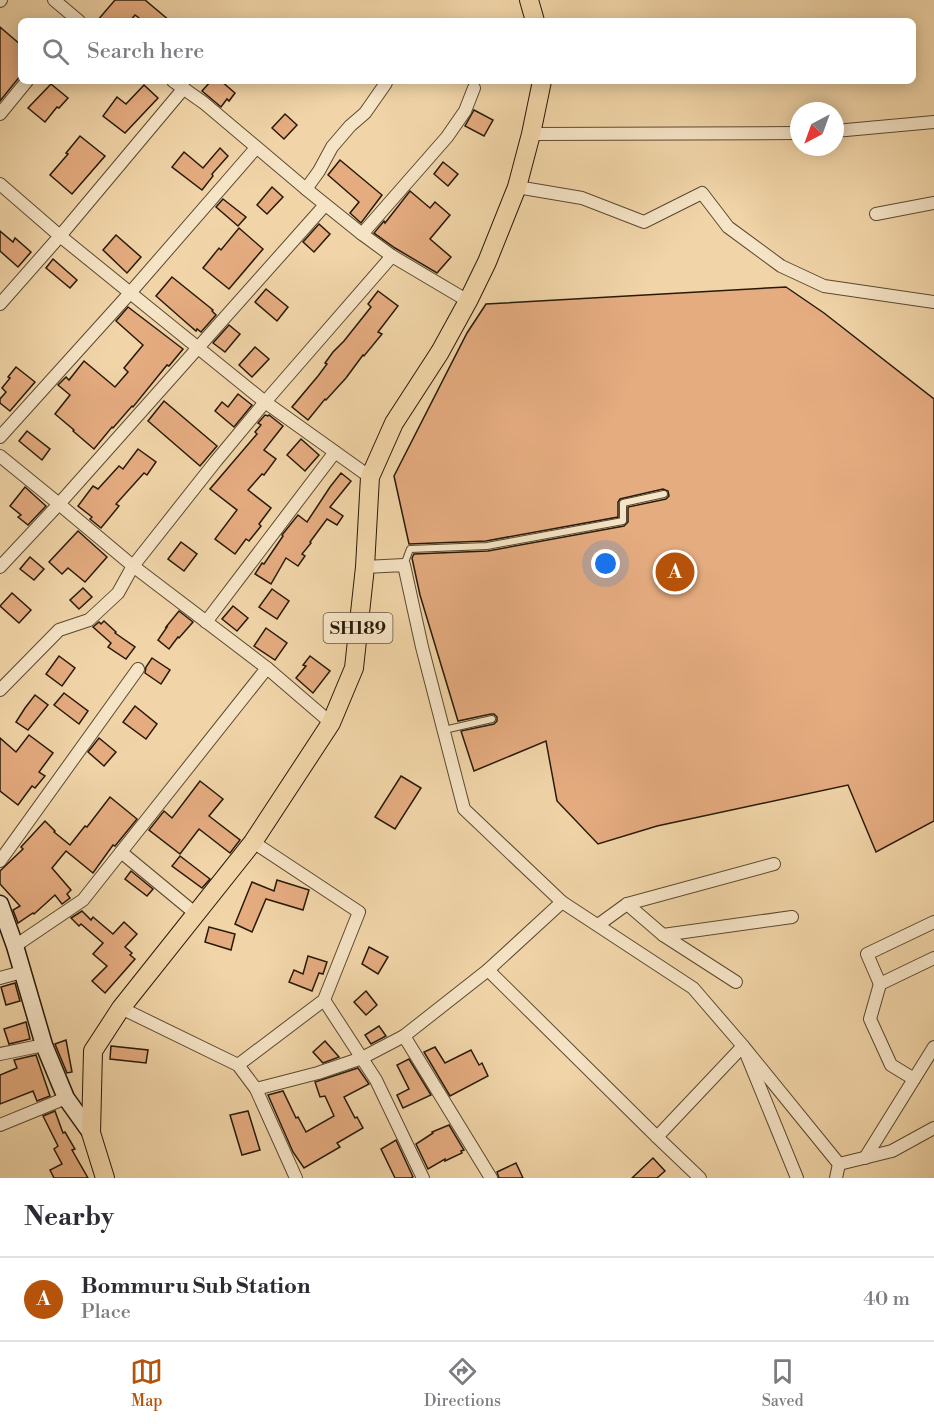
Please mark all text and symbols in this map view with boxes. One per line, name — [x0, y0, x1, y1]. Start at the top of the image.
search box — [18, 18, 916, 84]
icon: search — [39, 35, 72, 68]
text: Search here — [87, 38, 204, 65]
north arrow — [790, 102, 844, 156]
your location — [591, 549, 620, 578]
pin: A — [656, 550, 694, 594]
road number: SH189 — [324, 613, 392, 643]
text: Nearby — [24, 1201, 114, 1233]
text: Bommuru Sub Station — [81, 1273, 310, 1300]
text: A — [36, 1287, 51, 1312]
text: 40 m — [863, 1287, 910, 1312]
text: Place — [81, 1300, 131, 1325]
tab: Map — [130, 1355, 163, 1411]
tab: Directions — [424, 1355, 501, 1411]
tab: Saved — [762, 1355, 804, 1411]

